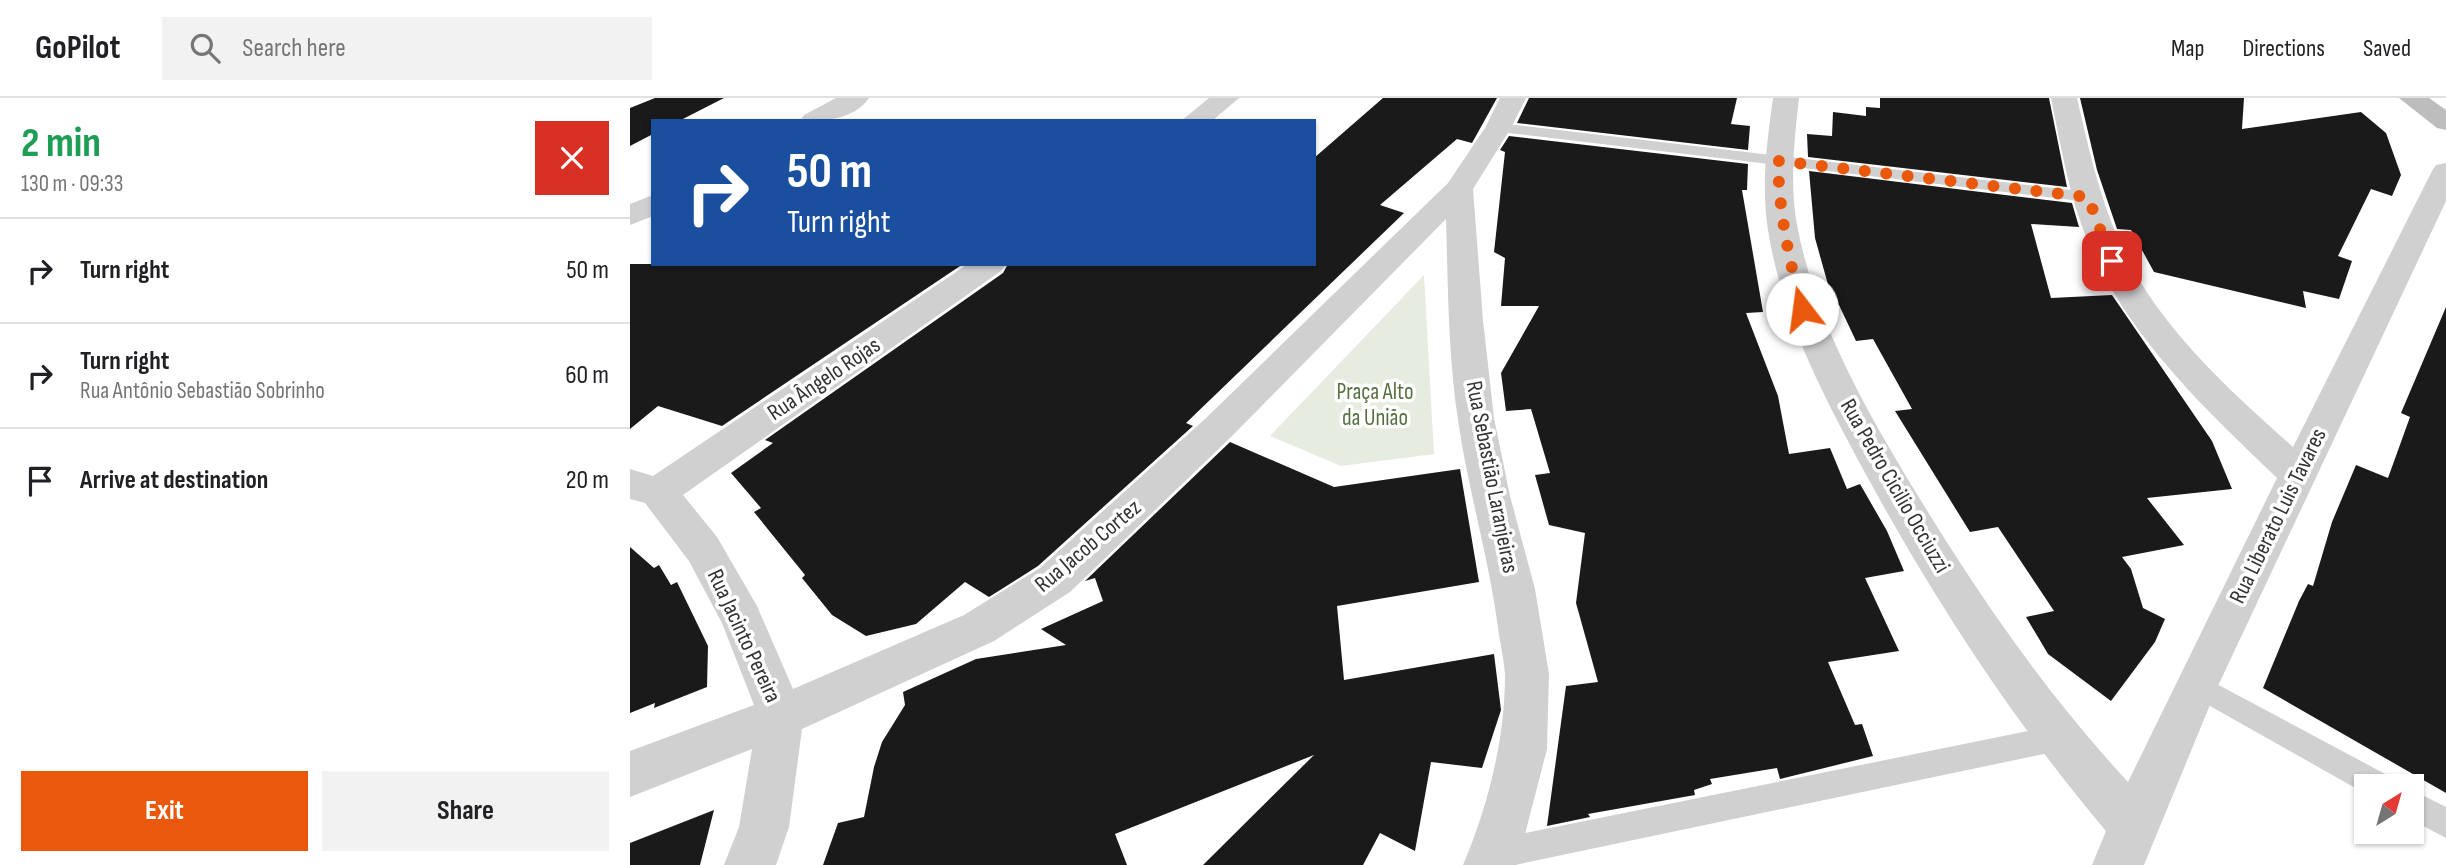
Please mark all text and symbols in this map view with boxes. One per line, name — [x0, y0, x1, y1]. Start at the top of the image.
search box — [162, 17, 652, 80]
text: GoPilot — [35, 28, 120, 68]
icon: search — [186, 29, 224, 67]
text: Search here — [242, 33, 346, 64]
text: Map — [2171, 34, 2204, 63]
text: Directions — [2242, 34, 2325, 63]
text: Saved — [2363, 34, 2411, 63]
text: 2 min — [21, 118, 101, 169]
button: close — [535, 121, 609, 195]
text: 50 m — [787, 143, 872, 202]
icon: right — [672, 147, 763, 238]
text: 130 m · 09:33 — [21, 170, 123, 198]
text: Turn right — [787, 203, 891, 242]
pin — [2082, 231, 2142, 291]
icon: arrive — [2093, 242, 2131, 280]
icon: right — [21, 252, 59, 290]
text: Turn right — [80, 255, 169, 286]
text: 50 m — [566, 255, 609, 286]
position arrow — [1765, 272, 1839, 346]
street label: Rua Ângelo Rojas — [762, 331, 886, 427]
text: Turn right — [80, 346, 169, 377]
icon: right — [21, 357, 59, 395]
text: 60 m — [565, 360, 609, 391]
text: Rua Antônio Sebastião Sobrinho — [80, 377, 325, 405]
park label: Praça Alto da União — [1336, 378, 1414, 432]
street label: Rua Sebastião Laranjeiras — [1460, 379, 1524, 575]
street label: Rua Pedro Cicilio Occiuzzi — [1834, 394, 1956, 578]
street label: Rua Liberato Luis Tavares — [2223, 424, 2333, 608]
icon: arrive — [21, 462, 59, 500]
text: Arrive at destination — [80, 465, 268, 496]
text: 20 m — [566, 465, 609, 496]
street label: Rua Jacob Cortez — [1029, 494, 1147, 598]
street label: Rua Jacinto Pereira — [701, 565, 787, 707]
button: Exit — [21, 771, 308, 851]
button: Share — [322, 771, 609, 851]
north arrow — [2354, 774, 2424, 844]
map controls — [2354, 774, 2424, 844]

